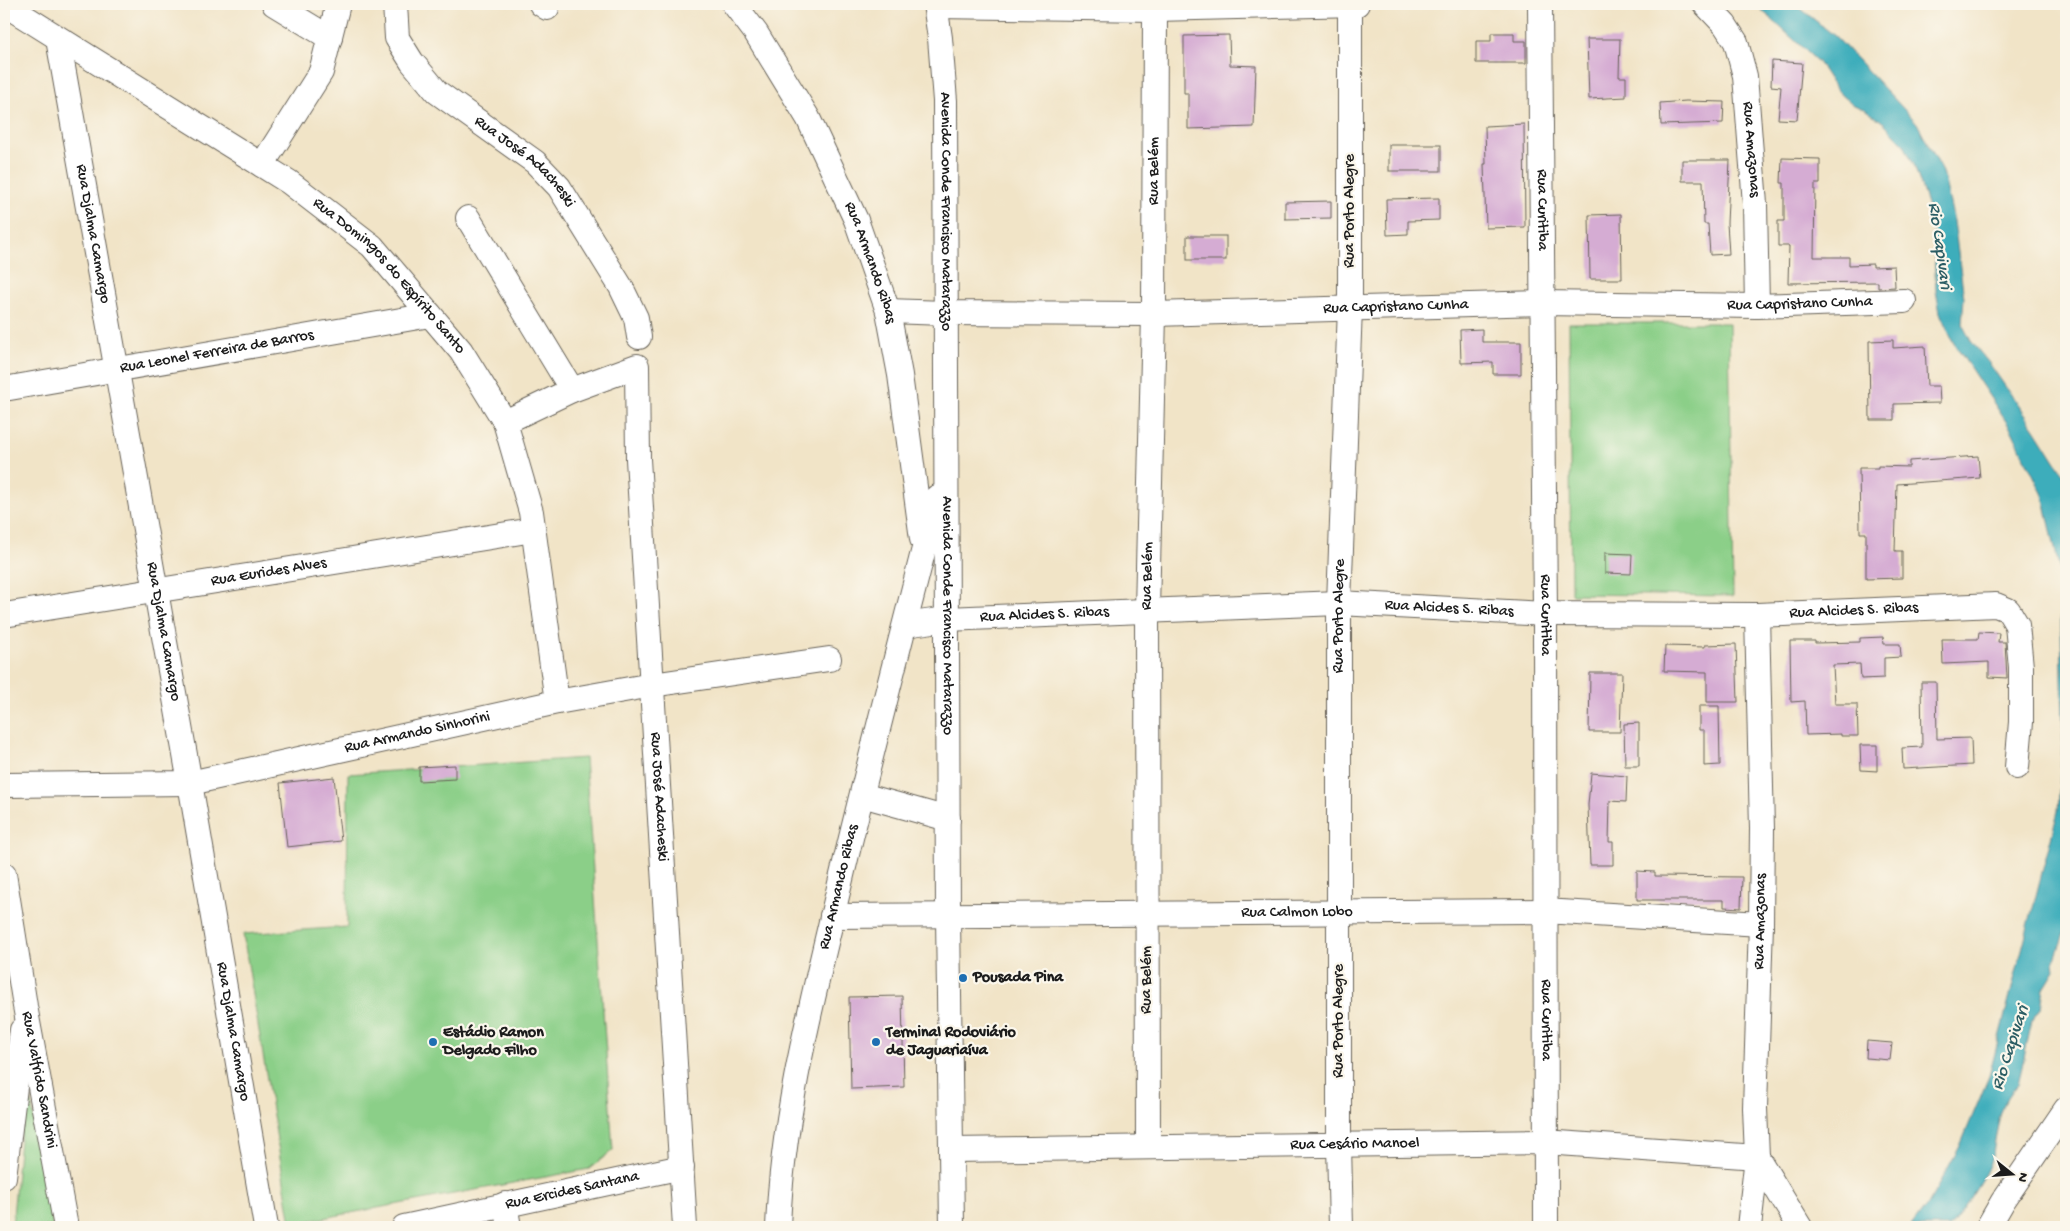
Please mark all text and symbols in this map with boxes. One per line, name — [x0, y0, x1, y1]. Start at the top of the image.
street label: Avenida Conde Francisco Matarazzo — [935, 91, 955, 331]
street label: Rua Amazonas — [1738, 101, 1764, 199]
street label: Rua José Adacheski — [470, 112, 579, 211]
street label: Rua Belém — [1145, 136, 1164, 205]
street label: Rua Porto Alegre — [1341, 153, 1360, 268]
street label: Rua Djalma Camargo — [71, 163, 114, 305]
street label: Rua Curitiba — [1532, 169, 1552, 252]
street label: Rua Domingos do Espírito Santo — [308, 194, 469, 358]
street label: Rua Armando Ribas — [839, 199, 900, 326]
water label: Rio Capivari — [1923, 201, 1956, 293]
street label: Rua Capristano Cunha — [1727, 293, 1874, 316]
street label: Rua Capristano Cunha — [1323, 296, 1470, 319]
street label: Rua Leonel Ferreira de Barros — [119, 326, 316, 378]
street label: Avenida Conde Francisco Matarazzo — [937, 496, 957, 735]
street label: Rua Belém — [1138, 541, 1158, 610]
street label: Rua Eurides Alves — [209, 554, 329, 591]
street label: Rua Porto Alegre — [1330, 558, 1350, 673]
street label: Rua Djalma Camargo — [141, 561, 185, 703]
street label: Rua Curitiba — [1535, 574, 1555, 657]
street label: Rua Alcides S. Ribas — [1384, 596, 1515, 622]
street label: Rua Alcides S. Ribas — [1789, 599, 1920, 623]
street label: Rua Alcides S. Ribas — [980, 603, 1111, 627]
street label: Rua Armando Sinhorini — [343, 707, 492, 758]
street label: Rua José Adacheski — [645, 731, 672, 862]
street label: Rua Armando Ribas — [815, 821, 864, 952]
street label: Rua Amazonas — [1750, 872, 1771, 970]
street label: Rua Calmon Lobo — [1241, 903, 1353, 923]
street label: Rua Belém — [1138, 945, 1157, 1014]
street label: Rua Djalma Camargo — [211, 961, 254, 1103]
street label: Rua Porto Alegre — [1330, 963, 1349, 1078]
place label: Pousada Pina — [972, 969, 1064, 988]
marker: Pousada Pina — [957, 972, 969, 984]
street label: Rua Curitiba — [1536, 979, 1555, 1062]
water label: Rio Capivari — [1987, 1001, 2035, 1093]
street label: Rua Valfrido Sandrini — [17, 1010, 61, 1150]
place label: Estádio Ramon Delgado Filho — [441, 1024, 544, 1061]
place label: Terminal Rodoviário de Jaguariaíva — [884, 1024, 1017, 1061]
marker: Estádio Ramon Delgado Filho — [427, 1036, 439, 1048]
marker: Terminal Rodoviário de Jaguariaíva — [870, 1036, 882, 1048]
street label: Rua Cesário Manoel — [1290, 1134, 1420, 1155]
north arrow — [1988, 1148, 2038, 1198]
street label: Rua Ercides Santana — [504, 1167, 642, 1214]
text: N — [2013, 1170, 2032, 1184]

